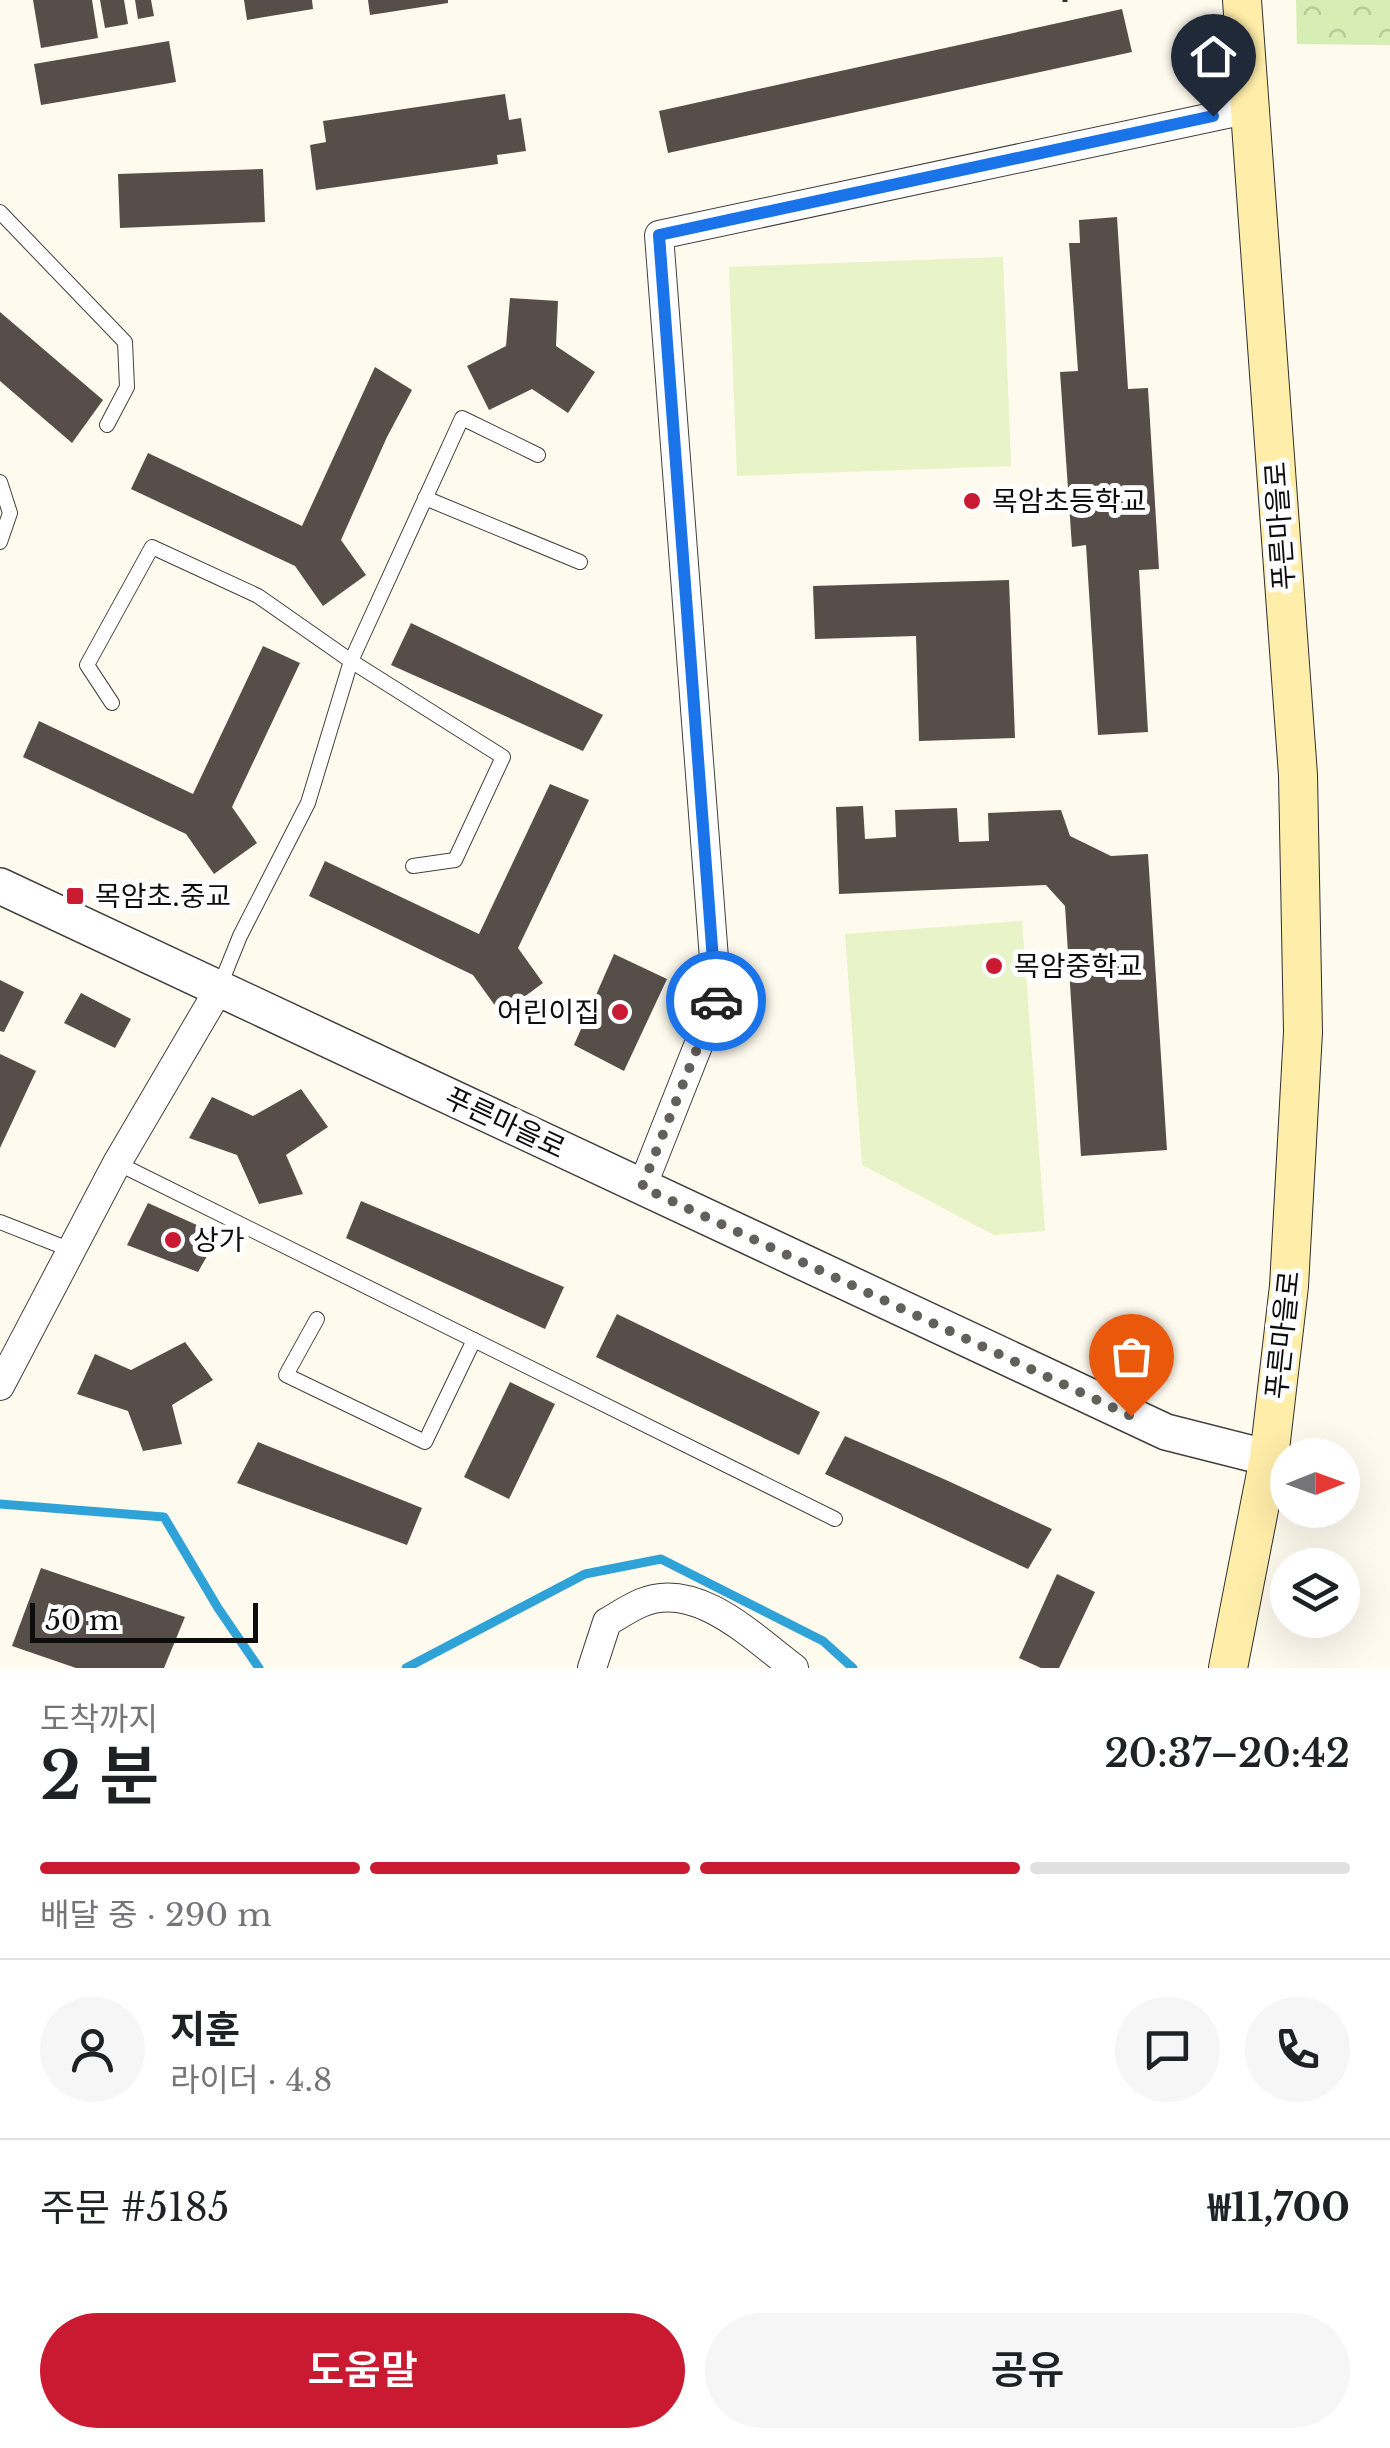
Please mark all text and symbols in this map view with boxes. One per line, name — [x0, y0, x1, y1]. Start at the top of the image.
pin — [1171, 14, 1256, 117]
icon: home — [1186, 29, 1241, 84]
street label: 푸른마을로 — [1258, 461, 1302, 591]
place label: 목암초등학교 — [992, 484, 1147, 519]
marker: 목암초등학교 — [961, 490, 983, 512]
place label: 목암초.중교 — [95, 879, 231, 914]
marker: 목암초.중교 — [64, 885, 86, 907]
place label: 목암중학교 — [1014, 949, 1143, 984]
courier — [666, 951, 766, 1051]
marker: 목암중학교 — [983, 955, 1005, 977]
icon: car — [689, 974, 744, 1029]
place label: 어린이집 — [497, 995, 600, 1030]
marker: 어린이집 — [609, 1001, 631, 1023]
street label: 푸른마을로 — [439, 1080, 571, 1166]
place label: 상가 — [193, 1223, 245, 1258]
marker: 상가 — [162, 1229, 184, 1251]
street label: 푸른마을로 — [1259, 1269, 1307, 1401]
pin — [1089, 1314, 1174, 1417]
icon: bag — [1104, 1329, 1159, 1384]
north arrow — [1270, 1438, 1360, 1528]
map controls — [1270, 1438, 1360, 1638]
button: layers — [1270, 1548, 1360, 1638]
scale bar — [30, 1598, 258, 1642]
text: 50 m — [45, 1603, 119, 1638]
text: 도착까지 — [40, 1699, 158, 1739]
text: 20:37–20:42 — [1104, 1730, 1350, 1777]
text: 2 분 — [40, 1736, 159, 1817]
text: 배달 중 · 290 m — [40, 1895, 272, 1935]
button: person — [40, 1997, 145, 2102]
button: chat — [1115, 1997, 1220, 2102]
button: phone — [1245, 1997, 1350, 2102]
text: 지훈 — [170, 2006, 240, 2053]
text: 라이더 · 4.8 — [170, 2060, 332, 2100]
text: 주문 #5185 — [40, 2184, 229, 2231]
text: ₩11,700 — [1208, 2184, 1350, 2231]
button: 도움말 — [40, 2313, 685, 2428]
button: 공유 — [705, 2313, 1350, 2428]

